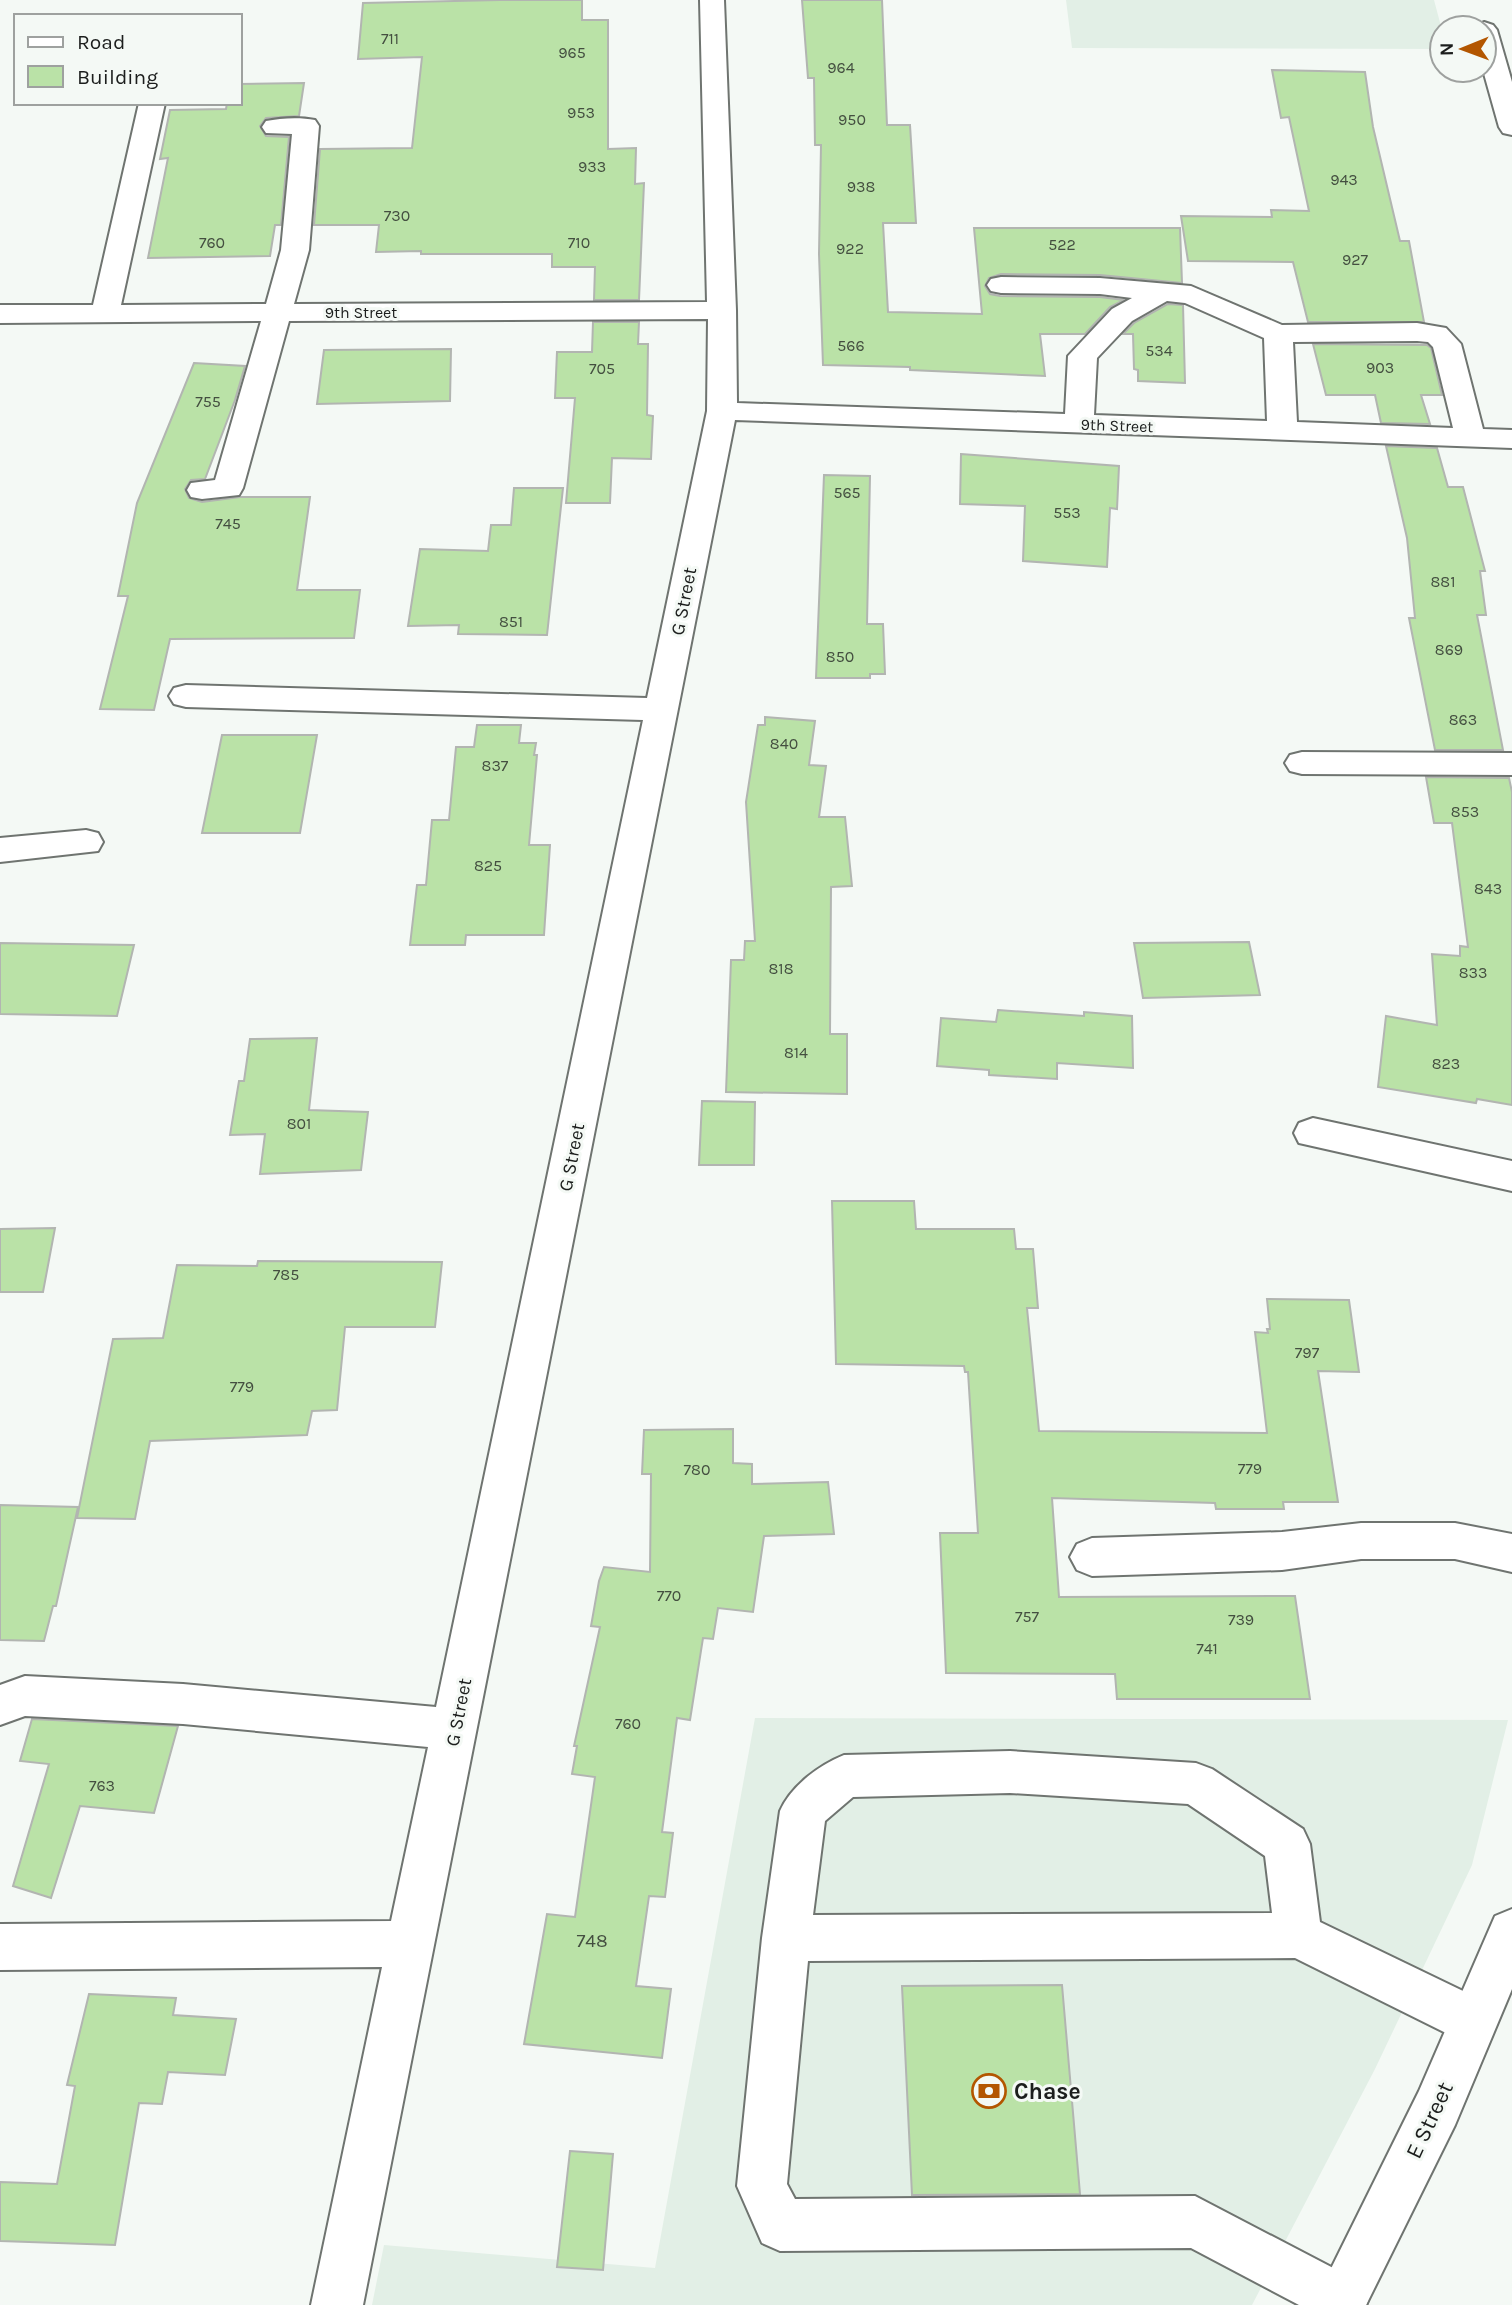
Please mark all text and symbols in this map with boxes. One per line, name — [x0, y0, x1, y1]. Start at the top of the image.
legend — [14, 14, 242, 105]
north arrow — [1428, 14, 1498, 84]
house number: 711 — [381, 29, 399, 48]
text: Road — [77, 30, 125, 54]
text: N — [1436, 42, 1458, 56]
house number: 965 — [558, 43, 586, 62]
house number: 964 — [827, 58, 855, 77]
text: Building — [77, 65, 158, 89]
house number: 953 — [567, 103, 595, 122]
house number: 950 — [838, 110, 866, 129]
house number: 933 — [578, 157, 606, 176]
house number: 943 — [1330, 170, 1358, 189]
house number: 938 — [847, 177, 875, 196]
house number: 730 — [384, 206, 410, 225]
house number: 760 — [199, 233, 225, 252]
house number: 710 — [568, 233, 590, 252]
house number: 522 — [1048, 235, 1076, 254]
house number: 922 — [836, 239, 864, 258]
house number: 927 — [1342, 250, 1369, 269]
street label: 9th Street — [325, 303, 397, 322]
house number: 566 — [837, 336, 865, 355]
house number: 534 — [1145, 341, 1173, 360]
house number: 903 — [1366, 358, 1394, 377]
house number: 705 — [589, 359, 615, 378]
house number: 755 — [195, 392, 221, 411]
street label: 9th Street — [1080, 415, 1154, 436]
house number: 565 — [833, 483, 861, 502]
house number: 553 — [1053, 503, 1081, 522]
house number: 745 — [215, 514, 241, 533]
street label: G Street — [667, 565, 701, 637]
house number: 881 — [1431, 572, 1455, 591]
house number: 851 — [499, 612, 523, 631]
house number: 869 — [1435, 640, 1463, 659]
house number: 850 — [826, 647, 854, 666]
house number: 863 — [1449, 710, 1477, 729]
house number: 840 — [770, 734, 798, 753]
house number: 837 — [482, 756, 509, 775]
house number: 853 — [1451, 802, 1479, 821]
house number: 825 — [474, 856, 502, 875]
house number: 843 — [1474, 879, 1502, 898]
house number: 818 — [769, 959, 793, 978]
house number: 833 — [1459, 963, 1487, 982]
house number: 814 — [784, 1043, 808, 1062]
house number: 823 — [1432, 1054, 1460, 1073]
house number: 801 — [287, 1114, 311, 1133]
street label: G Street — [555, 1121, 589, 1193]
house number: 785 — [273, 1265, 299, 1284]
house number: 797 — [1295, 1343, 1320, 1362]
house number: 779 — [230, 1377, 254, 1396]
house number: 779 — [1238, 1459, 1262, 1478]
house number: 780 — [684, 1460, 710, 1479]
house number: 770 — [657, 1586, 681, 1605]
house number: 757 — [1015, 1607, 1040, 1626]
house number: 739 — [1228, 1610, 1254, 1629]
house number: 741 — [1196, 1639, 1218, 1658]
street label: G Street — [442, 1676, 476, 1748]
house number: 760 — [615, 1714, 641, 1733]
house number: 763 — [89, 1776, 115, 1795]
house number: 748 — [576, 1930, 608, 1952]
bank icon: Chase — [970, 2072, 1008, 2110]
street label: E Street — [1400, 2077, 1459, 2163]
place label: Chase — [1014, 2078, 1081, 2105]

